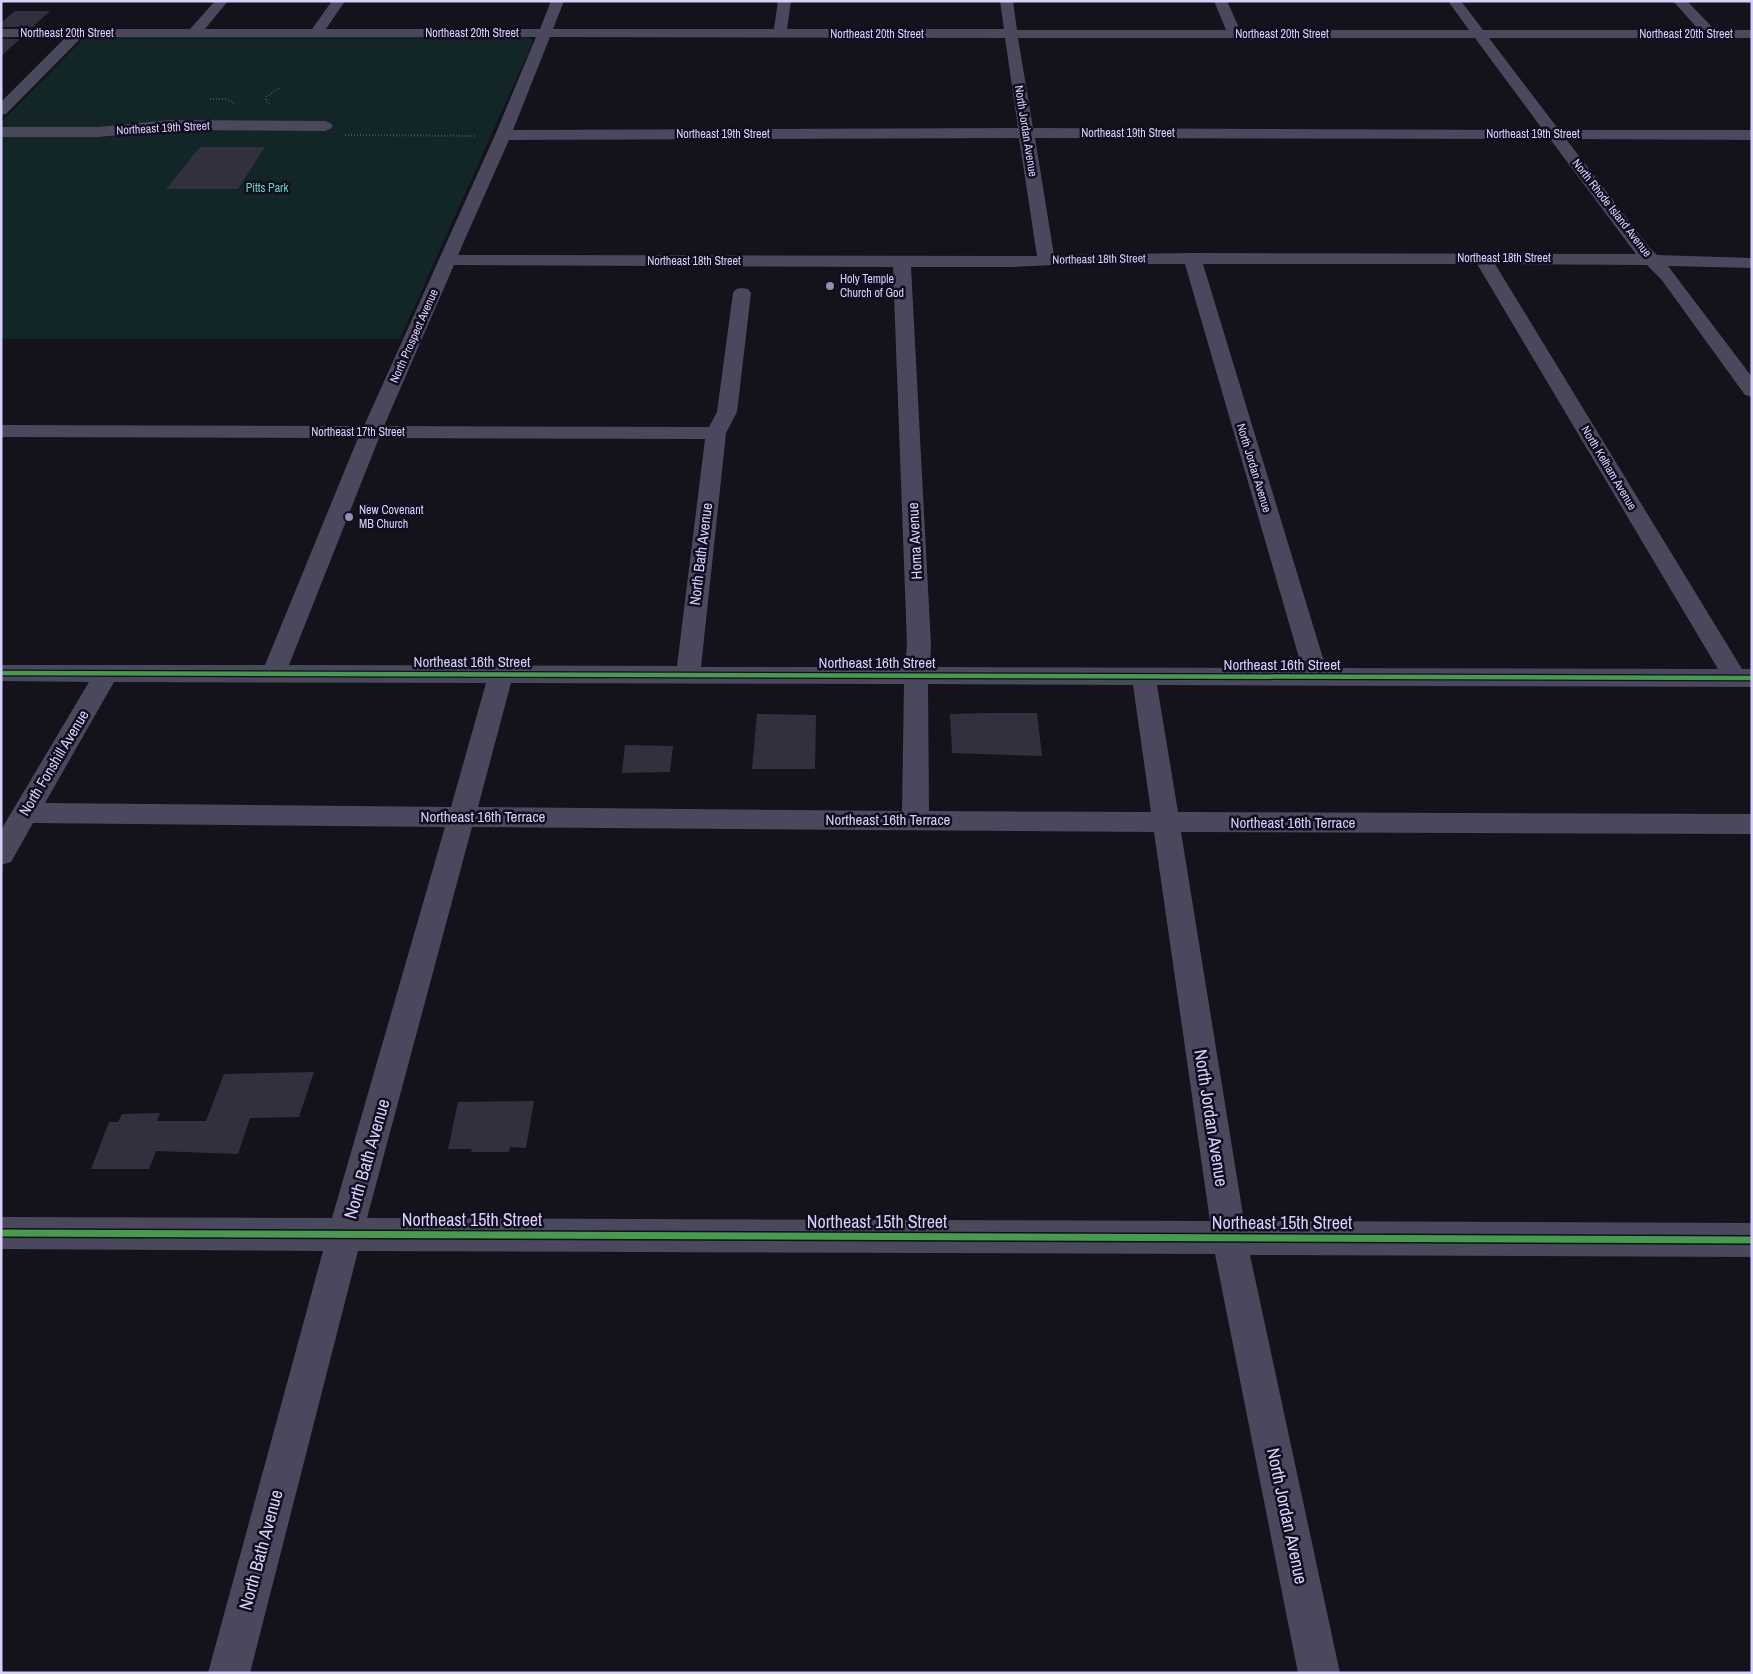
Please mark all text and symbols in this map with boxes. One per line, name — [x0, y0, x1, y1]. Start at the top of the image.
street label: Northeast 20th Street — [20, 25, 114, 41]
street label: Northeast 20th Street — [425, 25, 519, 41]
street label: Northeast 20th Street — [830, 26, 924, 42]
street label: Northeast 20th Street — [1235, 26, 1329, 42]
street label: Northeast 20th Street — [1639, 26, 1733, 42]
street label: North Jordan Avenue — [1011, 84, 1041, 178]
street label: Northeast 19th Street — [116, 118, 210, 138]
street label: Northeast 19th Street — [1081, 125, 1175, 141]
street label: Northeast 19th Street — [676, 126, 770, 142]
street label: Northeast 19th Street — [1486, 126, 1580, 142]
street label: North Rhode Island Avenue — [1569, 156, 1655, 260]
park label: Pitts Park — [246, 180, 288, 196]
street label: Northeast 18th Street — [1052, 250, 1146, 268]
street label: Northeast 18th Street — [1457, 250, 1551, 266]
street label: Northeast 18th Street — [647, 253, 741, 269]
place label: Holy Temple Church of God — [840, 271, 904, 301]
marker: Holy Temple Church of God — [824, 280, 836, 292]
street label: North Prospect Avenue — [386, 287, 442, 385]
street label: North Jordan Avenue — [1233, 422, 1275, 514]
street label: North Kelham Avenue — [1578, 423, 1640, 513]
street label: Northeast 17th Street — [311, 424, 405, 440]
street label: North Bath Avenue — [684, 501, 717, 606]
place label: New Covenant MB Church — [359, 502, 424, 532]
street label: Homa Avenue — [902, 502, 927, 580]
marker: New Covenant MB Church — [343, 511, 355, 523]
street label: Northeast 16th Street — [414, 651, 531, 672]
street label: Northeast 16th Street — [819, 652, 936, 673]
street label: Northeast 16th Street — [1224, 654, 1341, 675]
street label: North Fonshill Avenue — [14, 706, 94, 820]
street label: Northeast 16th Terrace — [421, 806, 546, 827]
street label: Northeast 16th Terrace — [826, 809, 951, 830]
street label: Northeast 16th Terrace — [1231, 812, 1356, 833]
street label: North Jordan Avenue — [1188, 1048, 1235, 1188]
street label: North Bath Avenue — [337, 1096, 396, 1222]
street label: Northeast 15th Street — [402, 1207, 542, 1232]
street label: Northeast 15th Street — [807, 1209, 947, 1234]
street label: Northeast 15th Street — [1212, 1210, 1352, 1235]
street label: North Jordan Avenue — [1261, 1446, 1314, 1586]
street label: North Bath Avenue — [232, 1487, 289, 1613]

